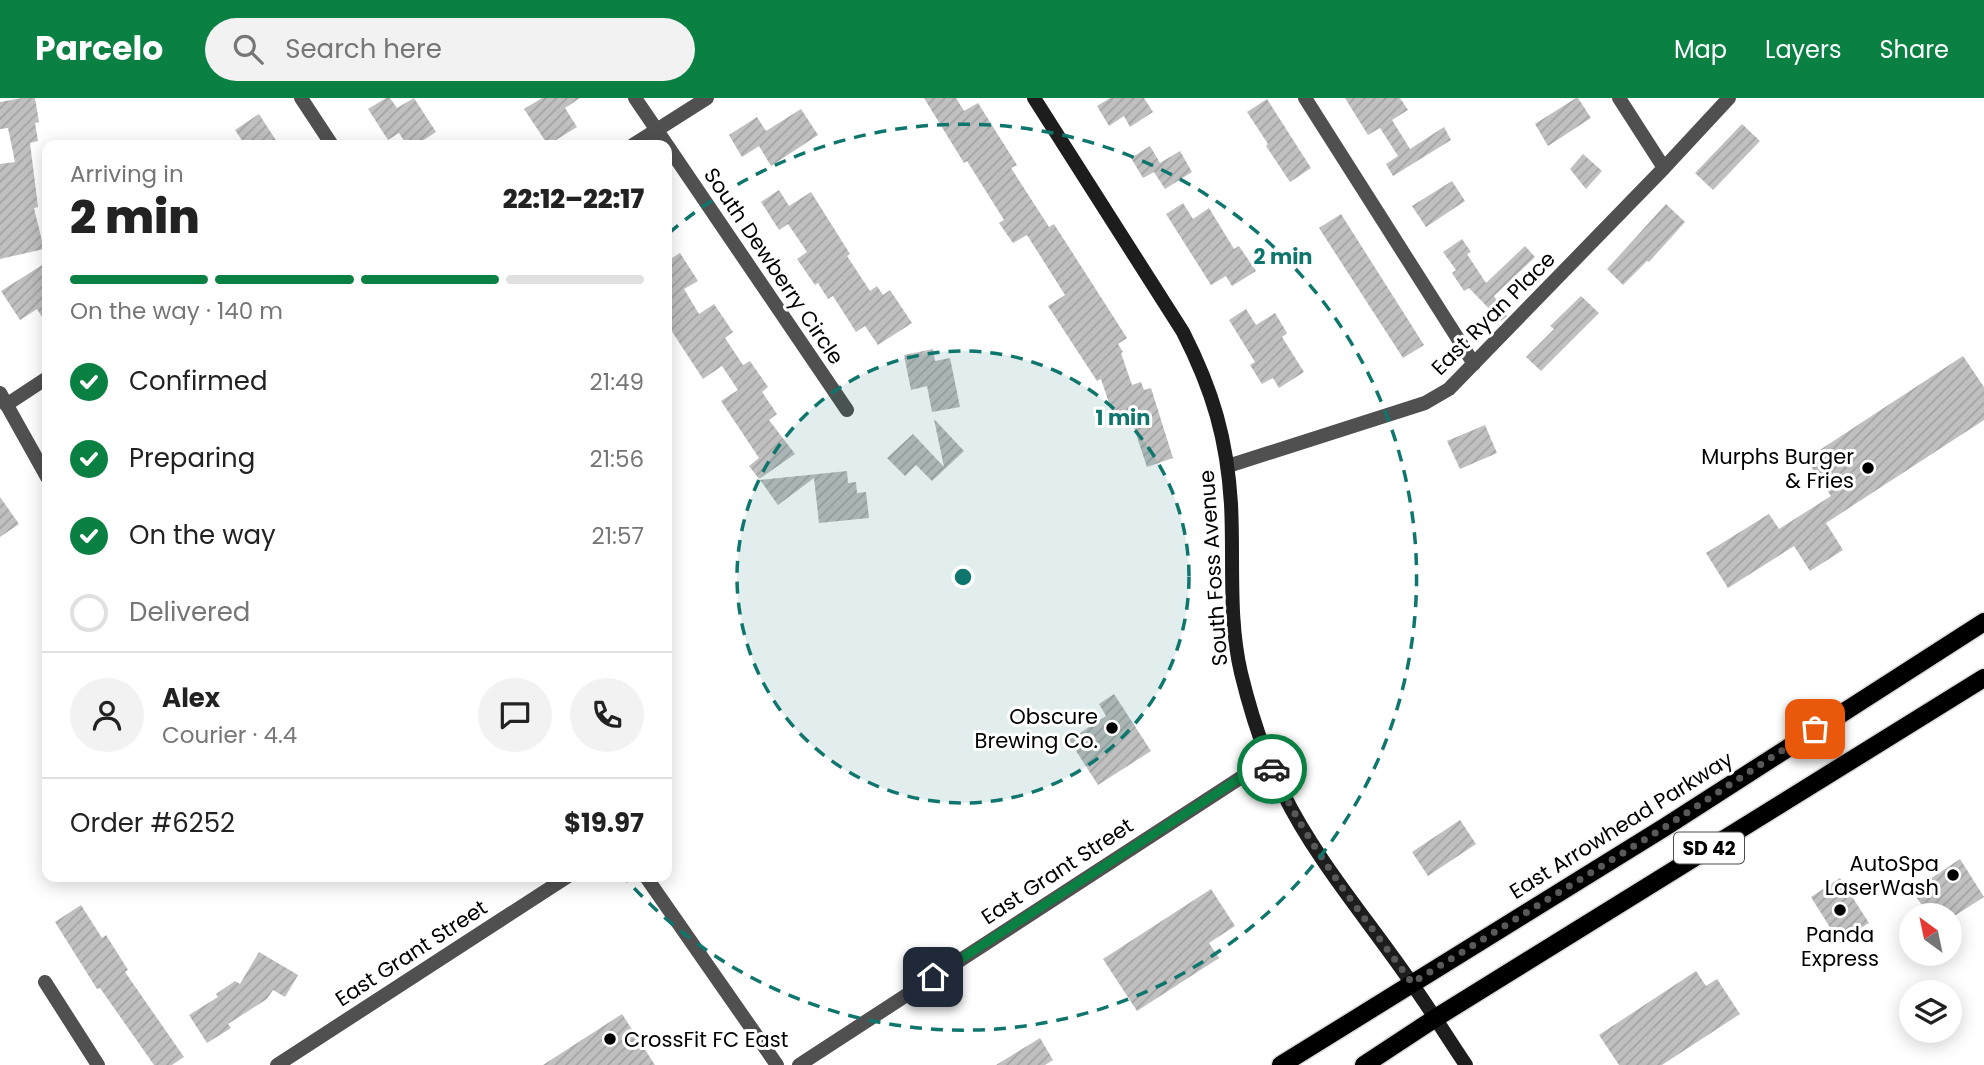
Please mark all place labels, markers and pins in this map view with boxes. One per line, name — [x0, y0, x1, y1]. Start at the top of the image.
place label: Murphs Burger & Fries — [1701, 442, 1854, 495]
marker: Murphs Burger & Fries — [1860, 460, 1876, 476]
centre of rings — [951, 565, 975, 589]
pin — [1785, 699, 1845, 759]
place label: Obscure Brewing Co. — [975, 702, 1098, 755]
marker: Obscure Brewing Co. — [1104, 720, 1120, 736]
place label: AutoSpa LaserWash — [1825, 849, 1939, 902]
marker: AutoSpa LaserWash — [1945, 867, 1961, 883]
marker: Panda Express — [1832, 902, 1848, 918]
place label: Panda Express — [1801, 920, 1879, 973]
pin — [903, 947, 963, 1007]
place label: CrossFit FC East — [624, 1025, 788, 1054]
marker: CrossFit FC East — [602, 1031, 618, 1047]

